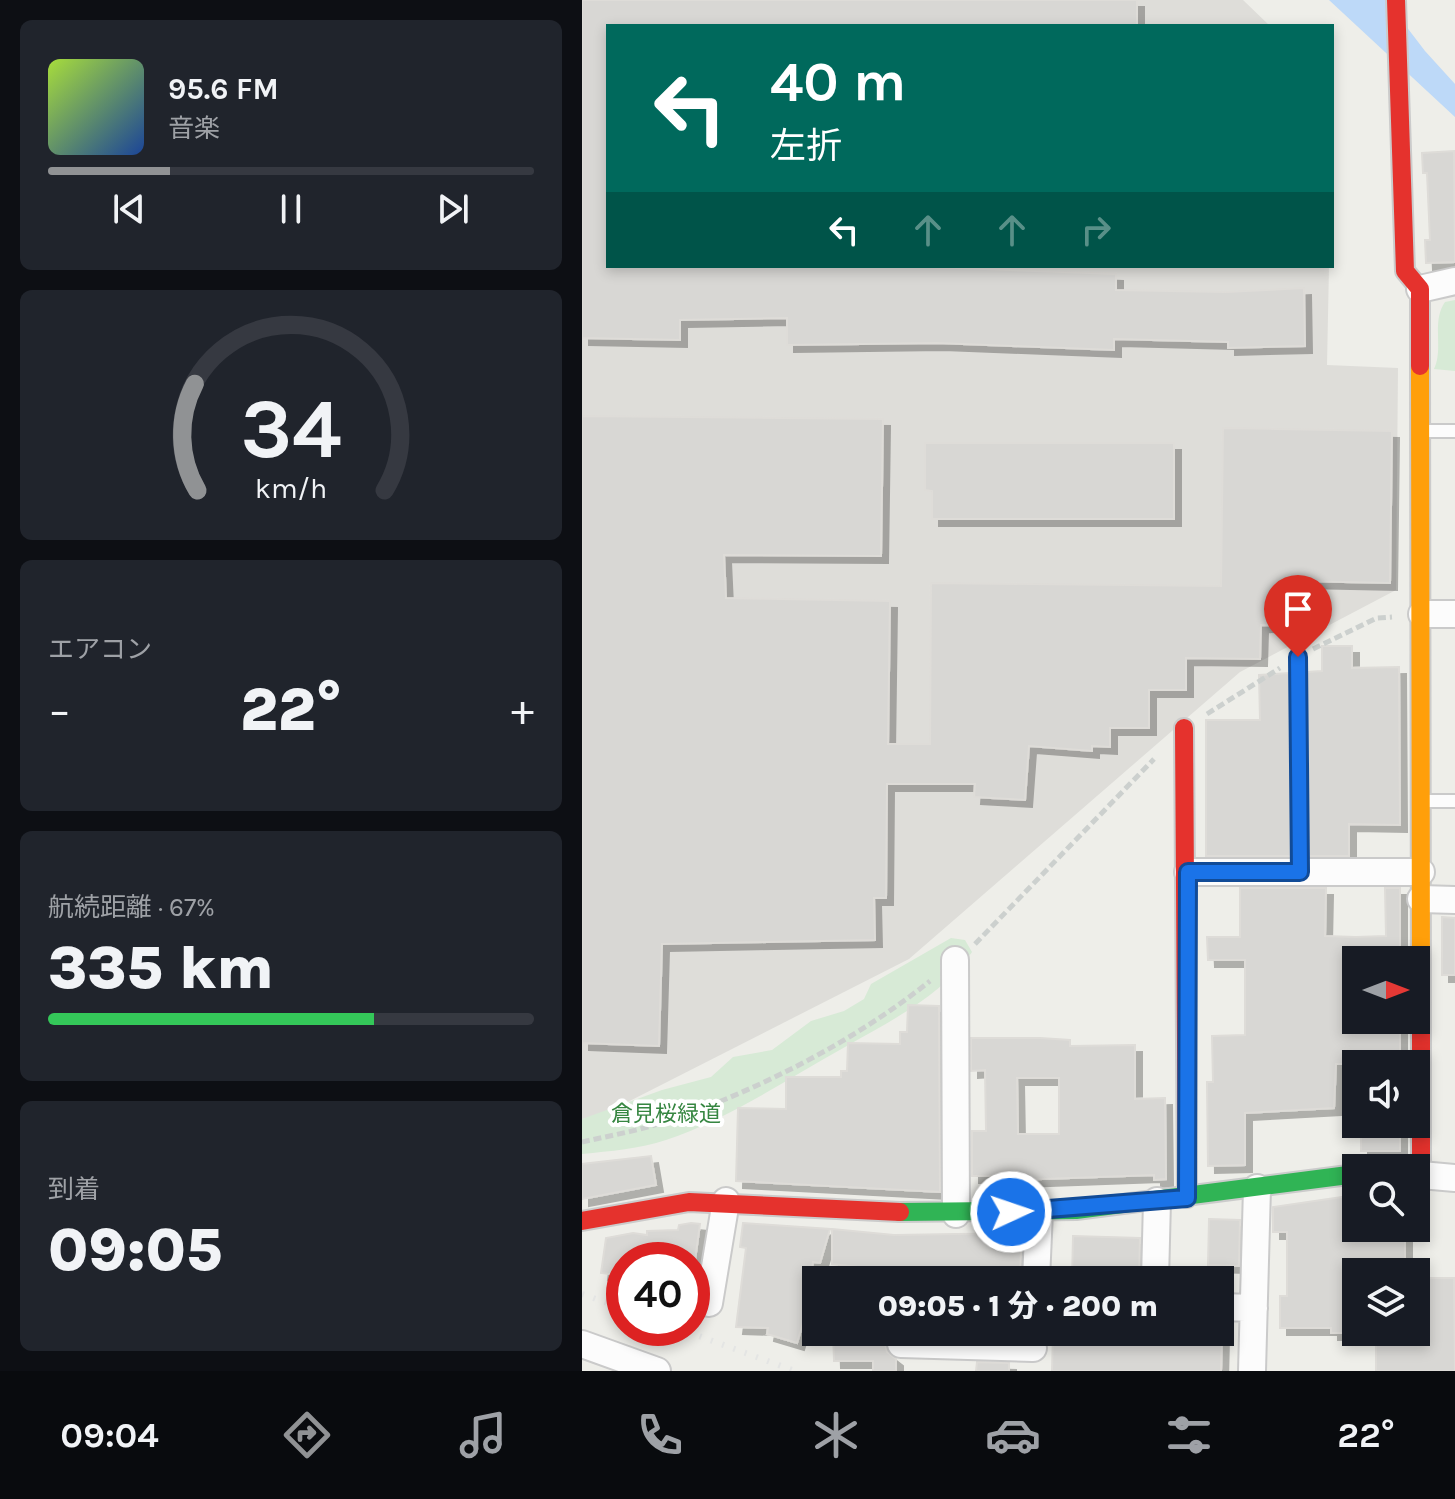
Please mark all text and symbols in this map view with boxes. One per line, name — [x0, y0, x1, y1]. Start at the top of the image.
text: 40 m — [770, 49, 906, 114]
icon: left — [638, 56, 742, 160]
text: 95.6 FM — [168, 71, 279, 107]
text: 音楽 — [168, 113, 220, 144]
text: 左折 — [770, 125, 842, 167]
icon: previous — [107, 187, 151, 231]
icon: pause — [269, 187, 313, 231]
icon: next — [431, 187, 475, 231]
icon: left — [822, 208, 866, 252]
icon: ahead — [906, 208, 950, 252]
icon: ahead — [990, 208, 1034, 252]
icon: right — [1074, 208, 1118, 252]
text: 34 — [240, 381, 342, 478]
text: km/h — [255, 472, 327, 505]
pin — [1264, 575, 1332, 657]
icon: arrive — [1276, 587, 1320, 631]
text: エアコン — [48, 634, 152, 665]
text: 22° — [240, 675, 342, 745]
text: − — [48, 685, 71, 736]
text: + — [511, 685, 534, 736]
text: 航続距離 · 67% — [48, 892, 215, 923]
text: 335 km — [48, 933, 274, 1003]
north arrow — [1342, 946, 1430, 1034]
map controls — [1342, 946, 1430, 1346]
button: sound — [1342, 1050, 1430, 1138]
park label: 倉見桜緑道 — [611, 1101, 721, 1127]
button: search — [1342, 1154, 1430, 1242]
position arrow — [969, 1170, 1053, 1254]
text: 到着 — [48, 1174, 100, 1205]
text: 09:05 — [48, 1215, 222, 1285]
speed limit sign: 40 — [606, 1242, 710, 1346]
button: layers — [1342, 1258, 1430, 1346]
text: 09:05 · 1 分 · 200 m — [878, 1288, 1158, 1324]
icon: directions — [279, 1407, 335, 1463]
icon: music — [455, 1407, 511, 1463]
icon: phone — [632, 1407, 688, 1463]
icon: climate — [808, 1407, 864, 1463]
icon: car — [985, 1407, 1041, 1463]
icon: filters — [1161, 1407, 1217, 1463]
text: 09:04 — [60, 1414, 159, 1456]
text: 22° — [1337, 1414, 1395, 1456]

